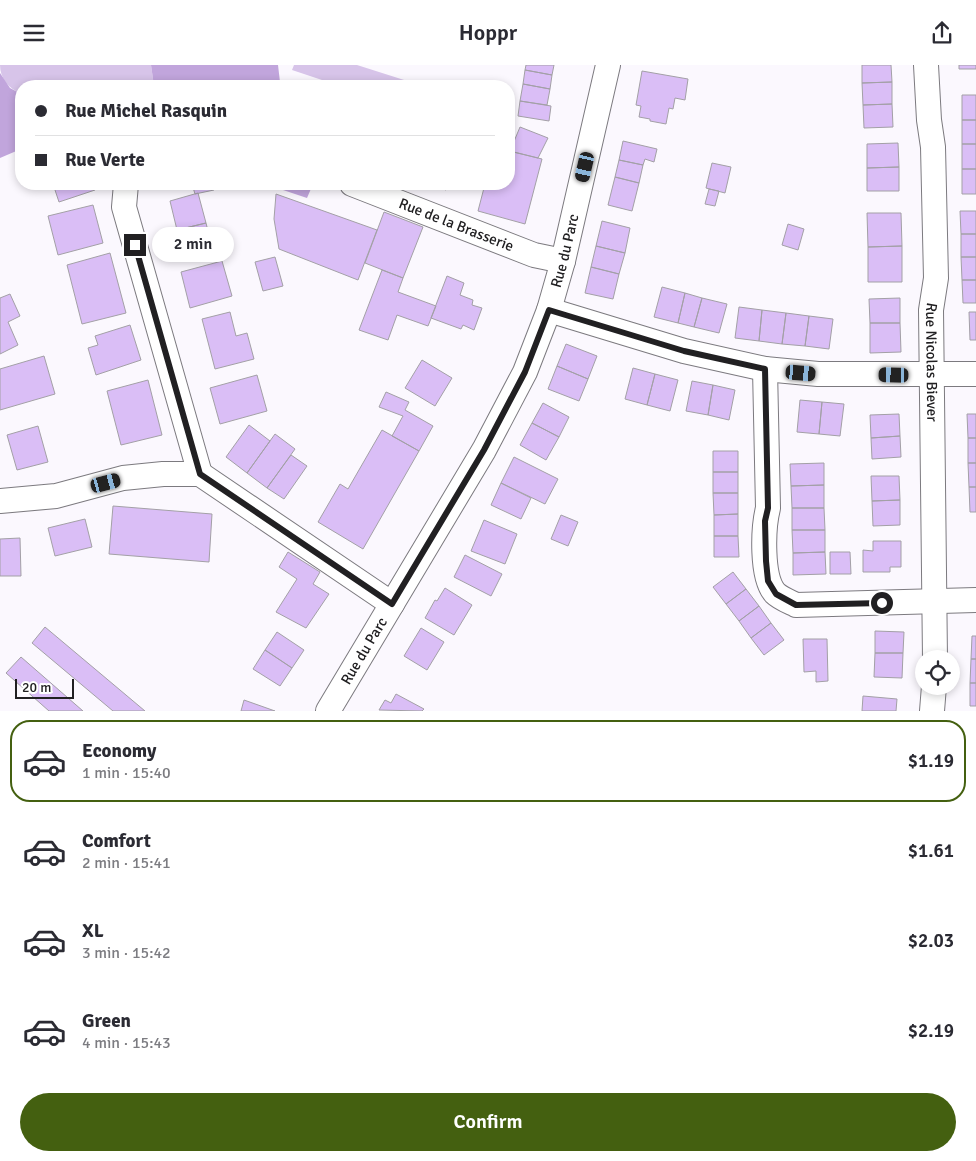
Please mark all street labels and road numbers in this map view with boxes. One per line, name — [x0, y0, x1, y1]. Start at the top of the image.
street label: Rue de la Brasserie — [396, 194, 516, 255]
street label: Rue du Parc — [547, 212, 583, 290]
street label: Rue Nicolas Biever — [922, 301, 941, 422]
street label: Rue du Parc — [337, 614, 391, 688]

